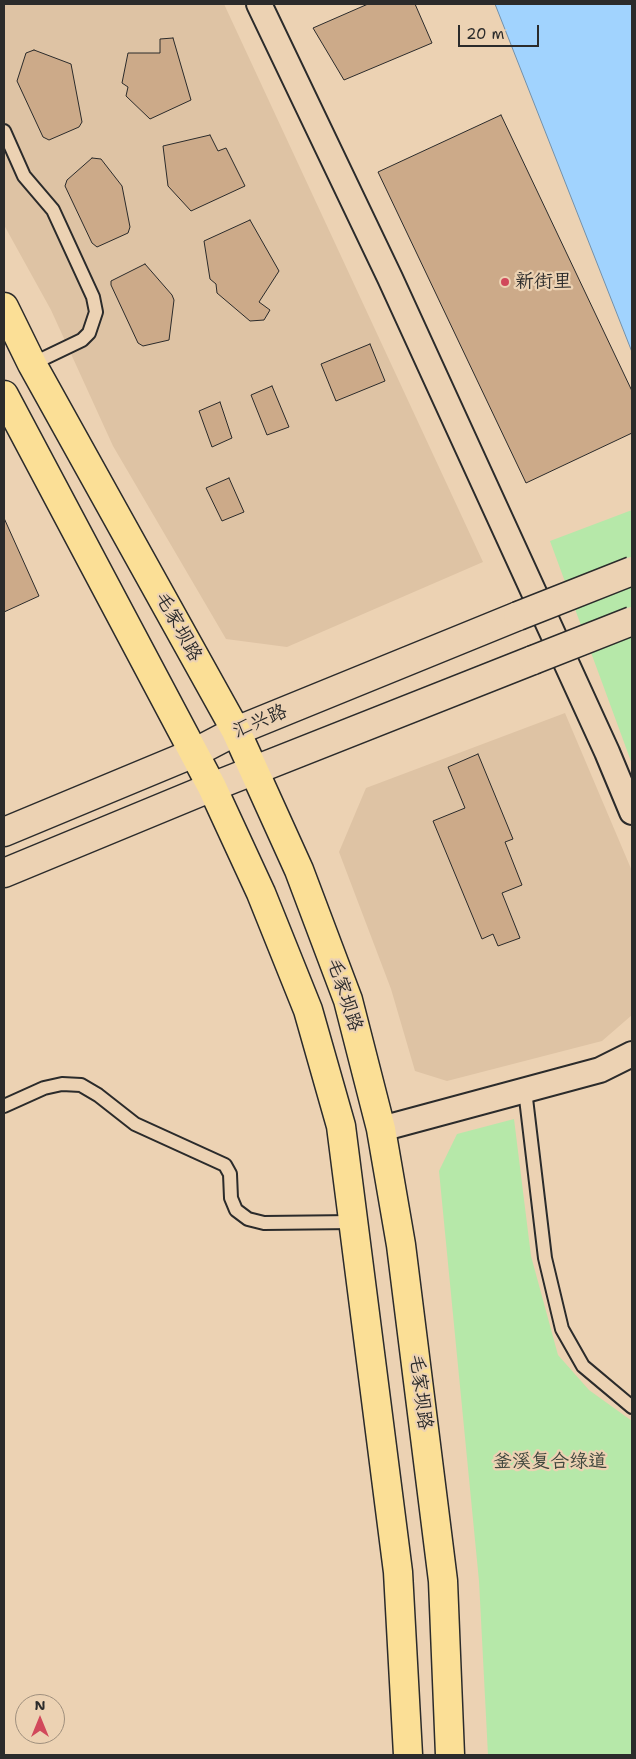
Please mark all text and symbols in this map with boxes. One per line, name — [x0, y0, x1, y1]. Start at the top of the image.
scale bar — [461, 15, 542, 47]
text: 20 m — [466, 24, 505, 44]
place label: 新街里 — [515, 271, 572, 293]
marker: 新街里 — [499, 276, 511, 288]
street label: 毛家坝路 — [150, 588, 206, 666]
street label: 汇兴路 — [229, 700, 291, 744]
street label: 毛家坝路 — [321, 955, 367, 1035]
street label: 毛家坝路 — [404, 1353, 436, 1431]
park label: 釜溪复合绿道 — [493, 1451, 607, 1473]
north arrow — [15, 1694, 65, 1744]
text: N — [34, 1696, 46, 1714]

